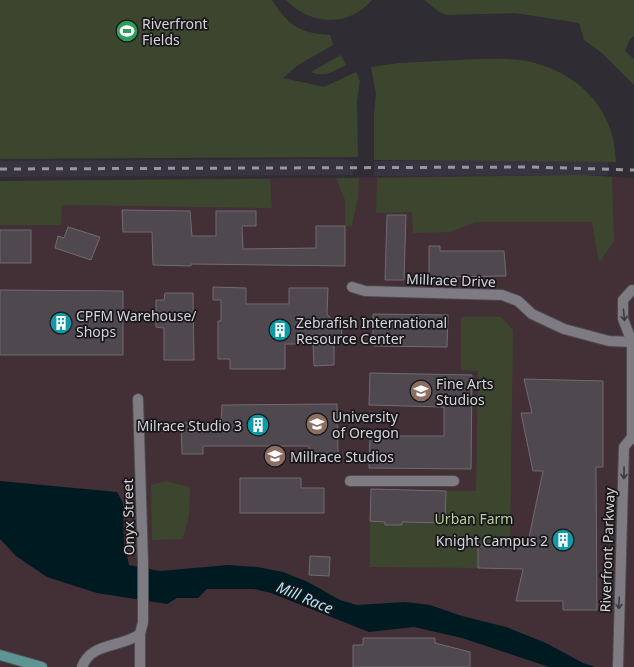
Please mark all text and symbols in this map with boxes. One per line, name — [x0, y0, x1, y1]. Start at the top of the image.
place label: Riverfront Fields — [142, 14, 208, 49]
sports icon: Riverfront Fields — [114, 18, 140, 44]
street label: Millrace Drive — [406, 269, 496, 291]
place label: CPFM Warehouse/ Shops — [76, 306, 197, 341]
one-way arrow — [620, 308, 628, 321]
building icon: CPFM Warehouse/ Shops — [48, 310, 74, 336]
place label: Zebrafish International Resource Center — [296, 313, 447, 348]
building icon: Zebrafish International Resource Center — [267, 317, 293, 343]
place label: Fine Arts Studios — [436, 374, 494, 409]
school or university icon: Fine Arts Studios — [408, 378, 434, 404]
place label: University of Oregon — [332, 407, 399, 442]
school or university icon: University of Oregon — [304, 411, 330, 437]
building icon: Milrace Studio 3 — [245, 412, 271, 438]
place label: Milrace Studio 3 — [137, 416, 242, 435]
school or university icon: Millrace Studios — [262, 443, 288, 469]
place label: Millrace Studios — [290, 447, 394, 466]
one-way arrow — [620, 466, 628, 479]
street label: Onyx Street — [118, 478, 138, 556]
street label: Riverfront Parkway — [595, 486, 619, 613]
park label: Urban Farm — [435, 509, 513, 528]
building icon: Knight Campus 2 — [550, 527, 576, 553]
place label: Knight Campus 2 — [436, 531, 548, 550]
water label: Mill Race — [274, 576, 337, 618]
one-way arrow — [616, 596, 623, 609]

